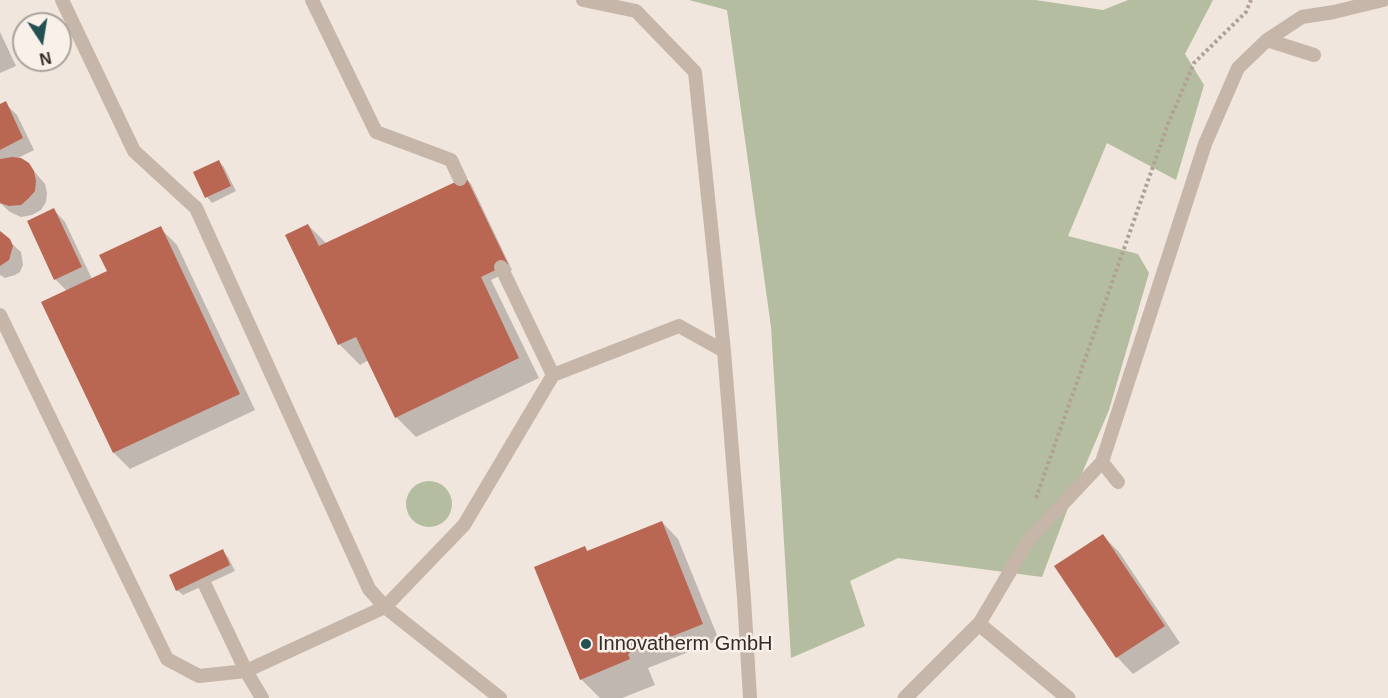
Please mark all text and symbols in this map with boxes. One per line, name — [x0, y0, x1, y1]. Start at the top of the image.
north arrow — [12, 12, 72, 72]
text: N — [38, 49, 53, 68]
place label: Innovatherm GmbH — [598, 632, 773, 656]
marker: Innovatherm GmbH — [579, 637, 593, 651]

